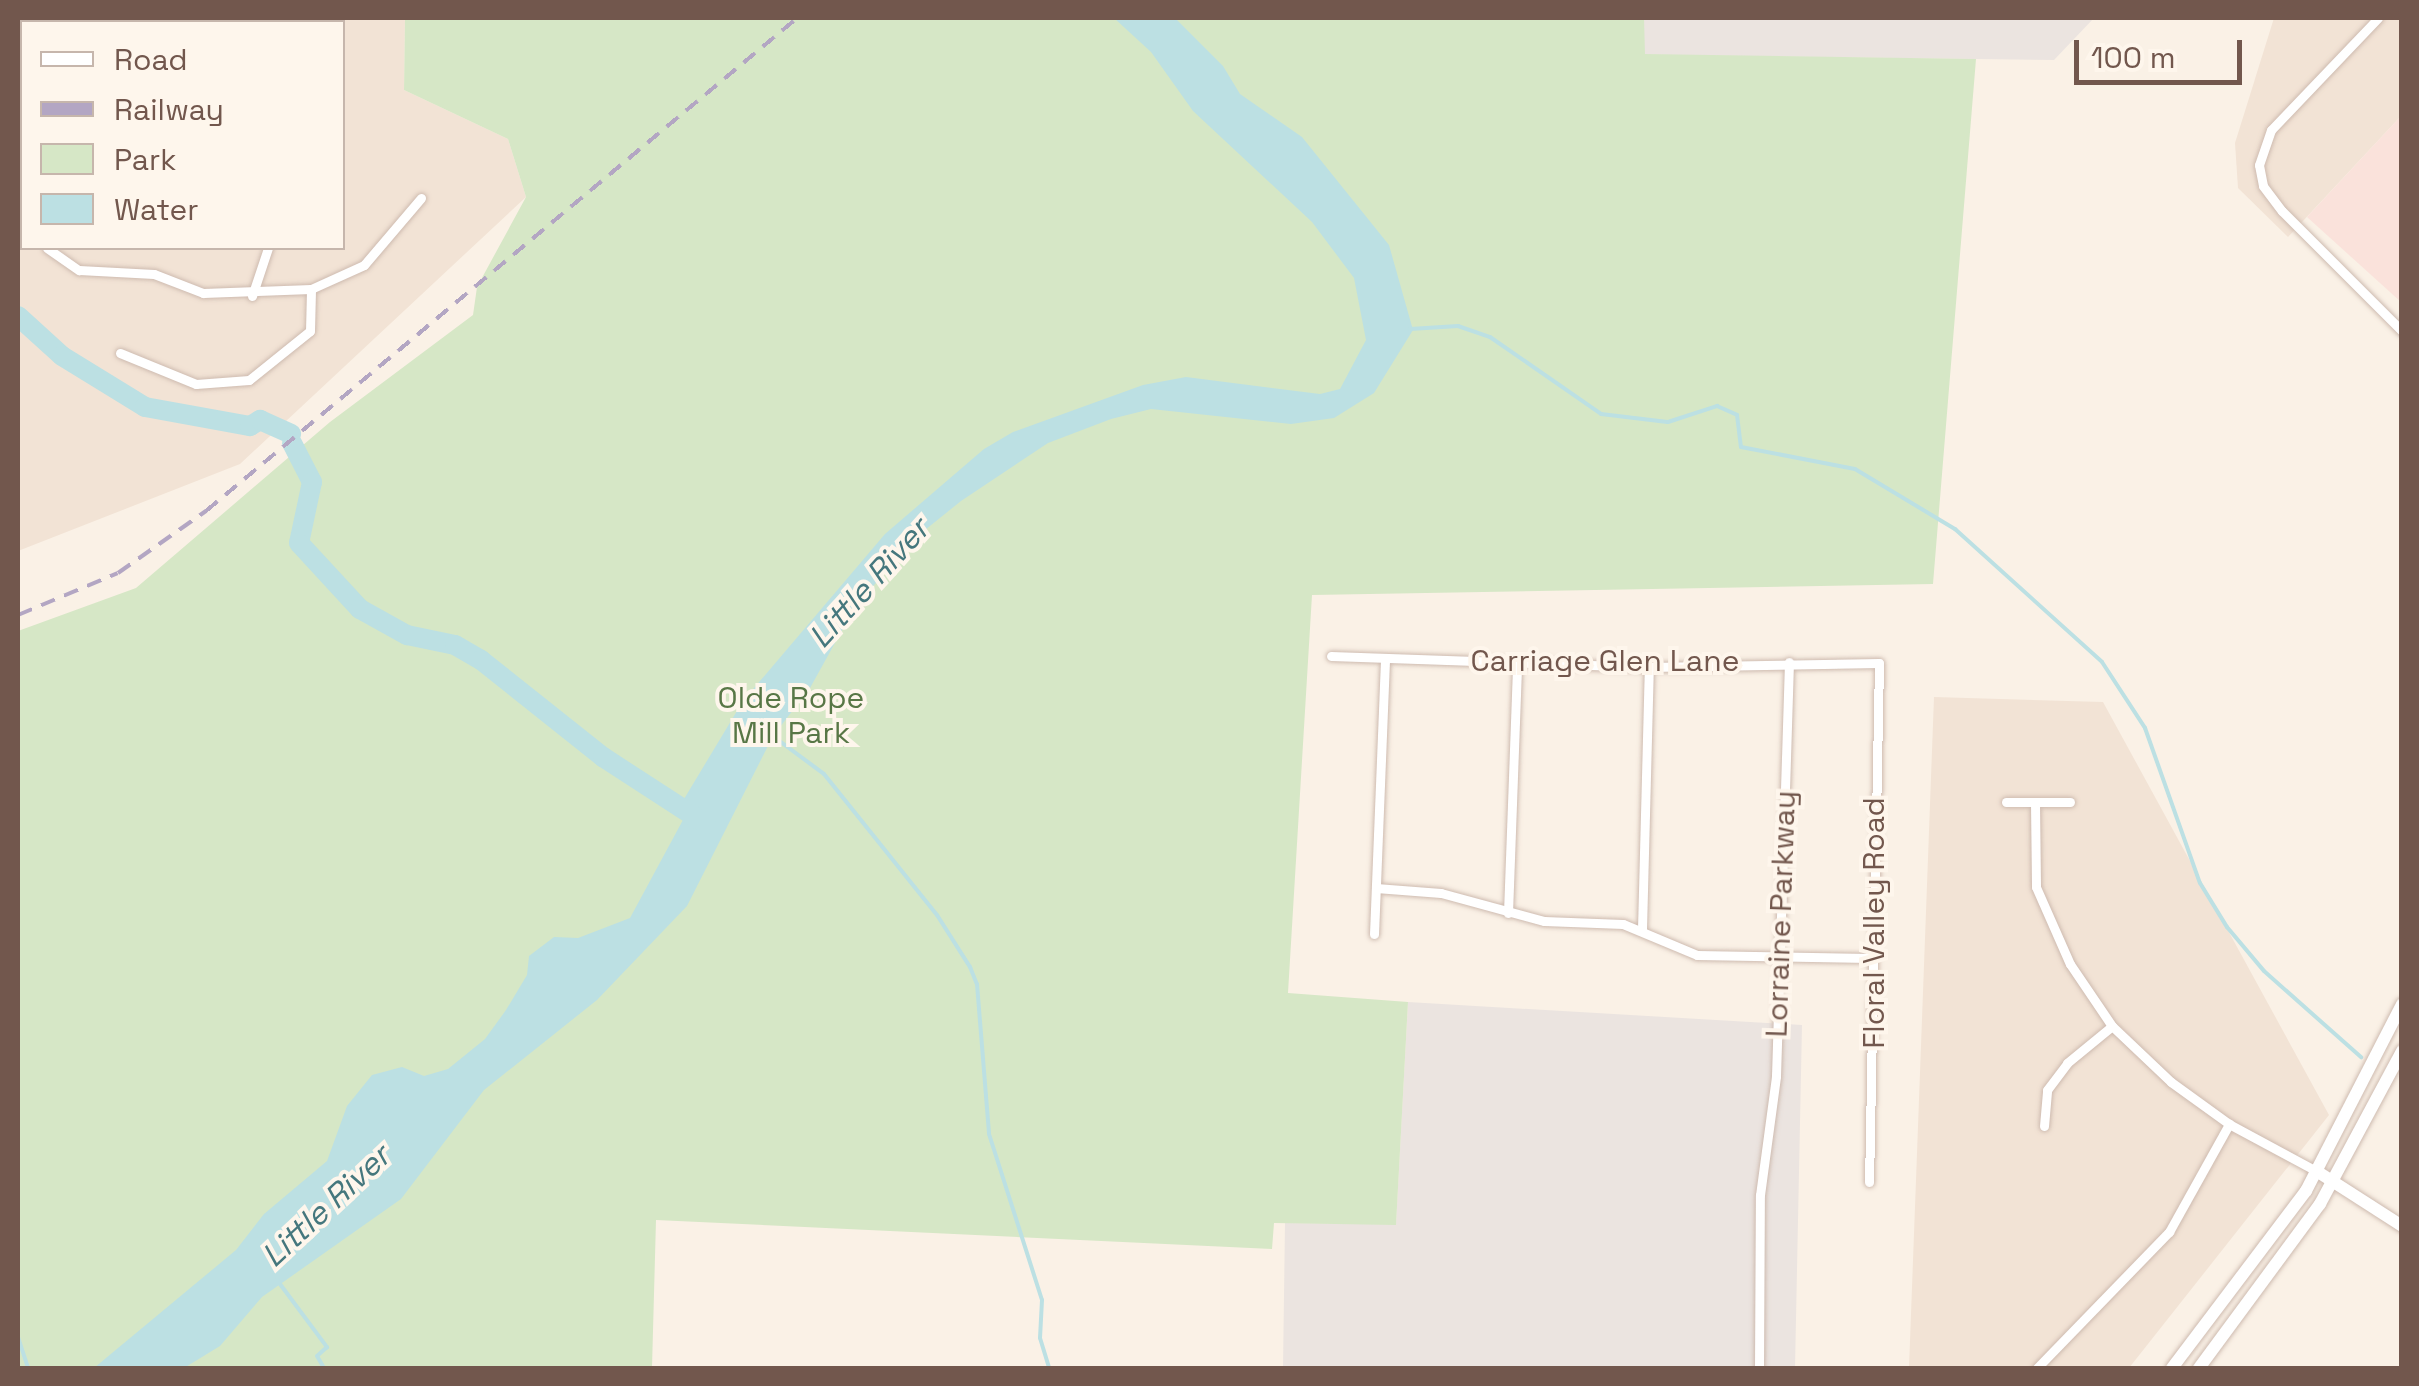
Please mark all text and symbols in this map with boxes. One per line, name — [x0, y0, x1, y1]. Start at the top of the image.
legend — [20, 20, 345, 250]
scale bar — [2079, 20, 2246, 82]
text: 100 m — [2091, 38, 2176, 77]
text: Road — [114, 40, 188, 79]
text: Railway — [114, 90, 224, 129]
text: Park — [114, 140, 176, 179]
text: Water — [114, 190, 199, 229]
water label: Little River — [801, 510, 937, 656]
street label: Carriage Glen Lane — [1471, 643, 1739, 679]
park label: Olde Rope Mill Park — [718, 680, 864, 750]
street label: Lorraine Parkway — [1759, 790, 1803, 1038]
street label: Floral Valley Road — [1856, 797, 1892, 1049]
water label: Little River — [254, 1137, 398, 1275]

